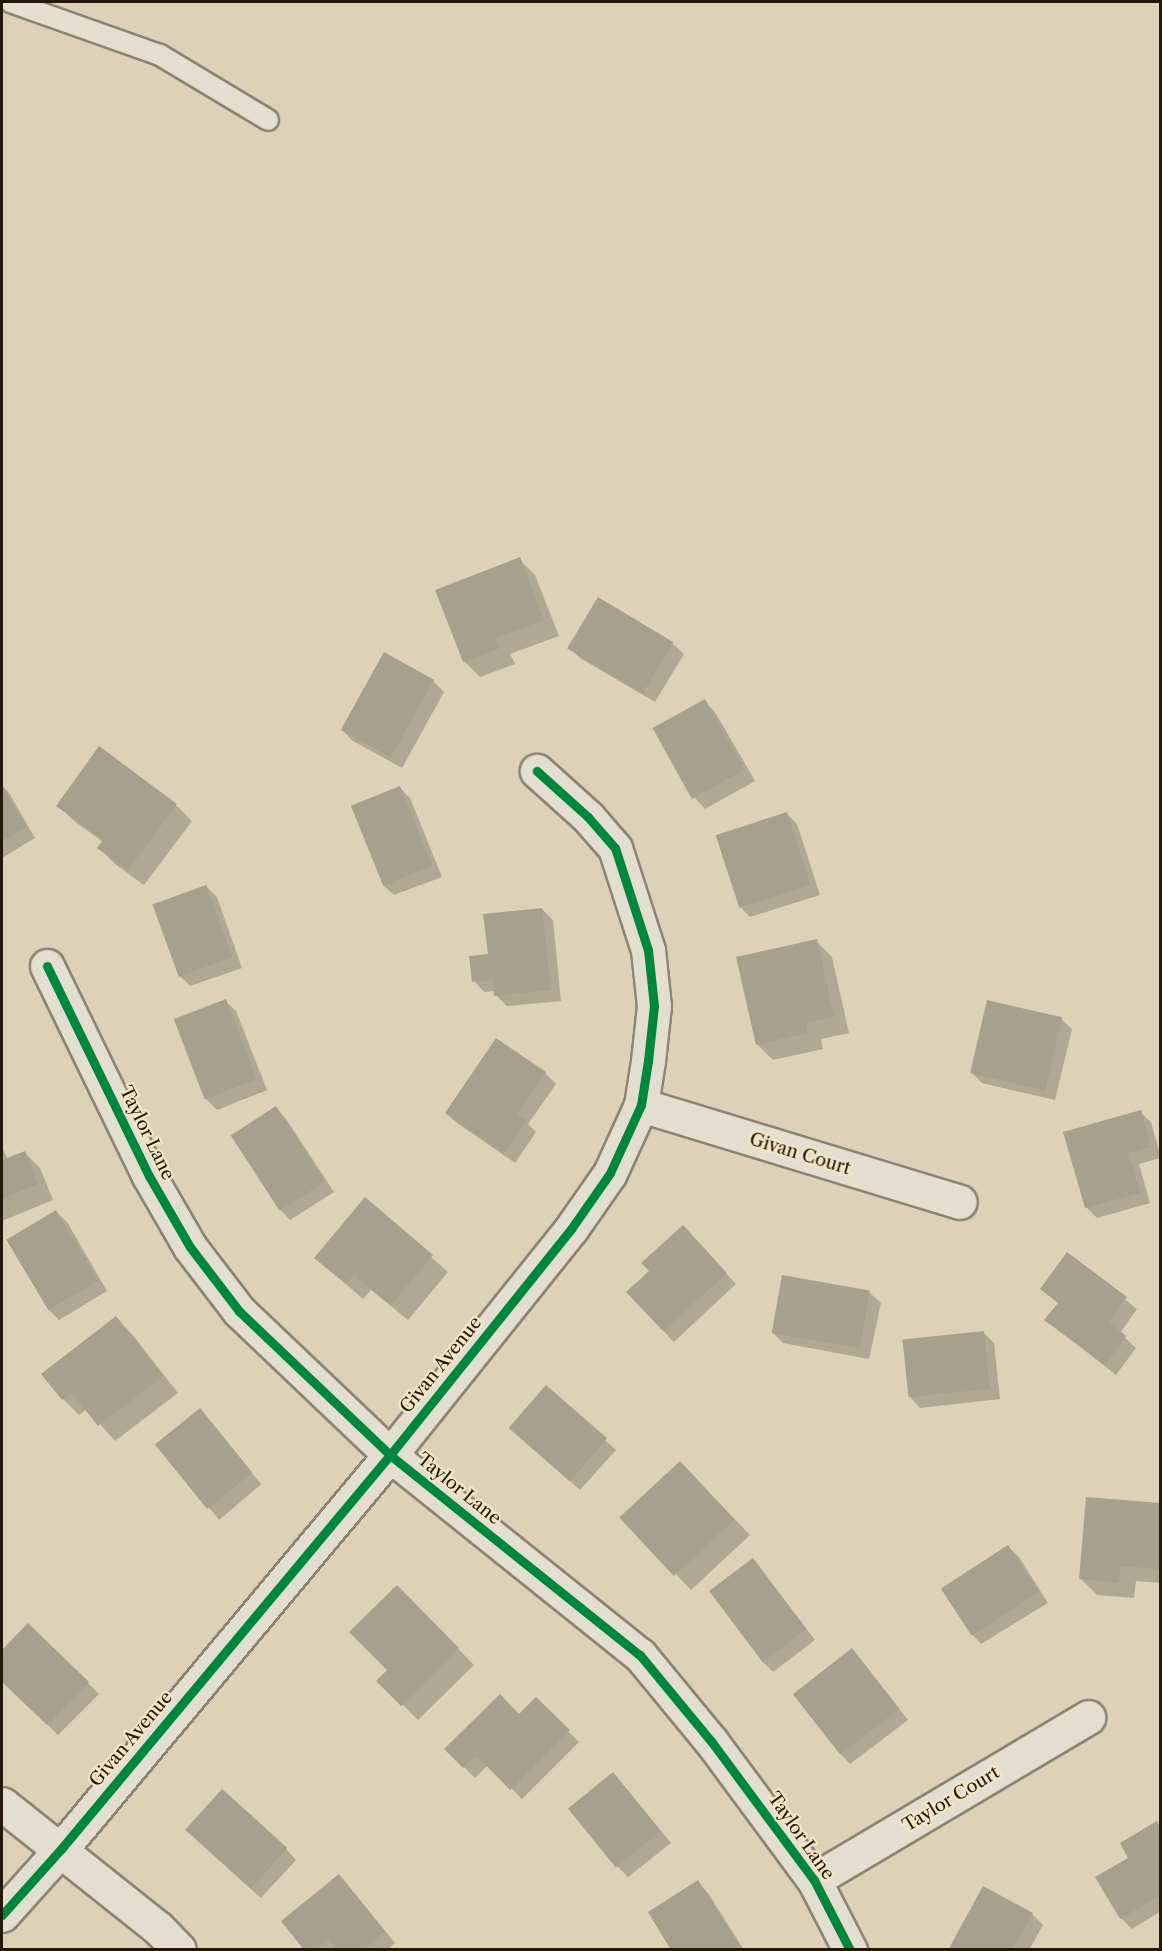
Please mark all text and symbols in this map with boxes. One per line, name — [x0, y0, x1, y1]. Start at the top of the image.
street label: Taylor Lane — [115, 1082, 179, 1184]
street label: Givan Court — [747, 1128, 853, 1180]
street label: Givan Avenue — [395, 1312, 487, 1418]
street label: Taylor Lane — [413, 1448, 505, 1530]
street label: Givan Avenue — [85, 1687, 177, 1791]
street label: Taylor Court — [899, 1762, 1003, 1836]
street label: Taylor Lane — [763, 1788, 839, 1884]

